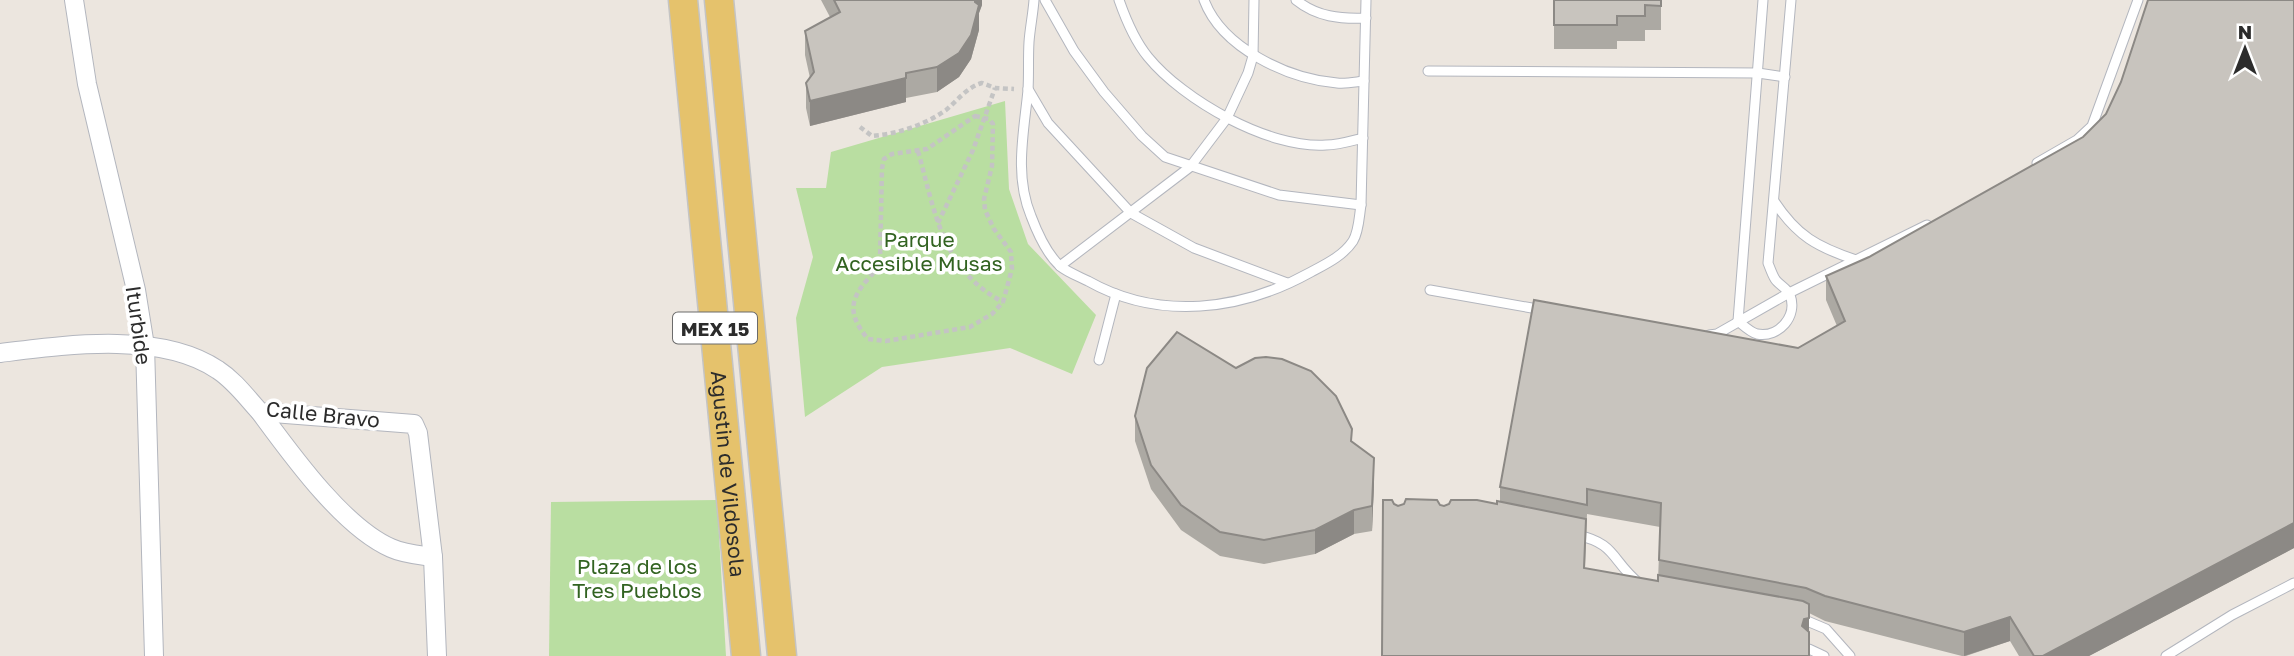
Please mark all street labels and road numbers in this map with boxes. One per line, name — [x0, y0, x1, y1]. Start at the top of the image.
street label: Iturbide — [121, 284, 157, 366]
road number: MEX 15 — [673, 312, 757, 344]
street label: Agustin de Vildosola — [706, 369, 751, 578]
street label: Calle Bravo — [265, 395, 381, 433]

